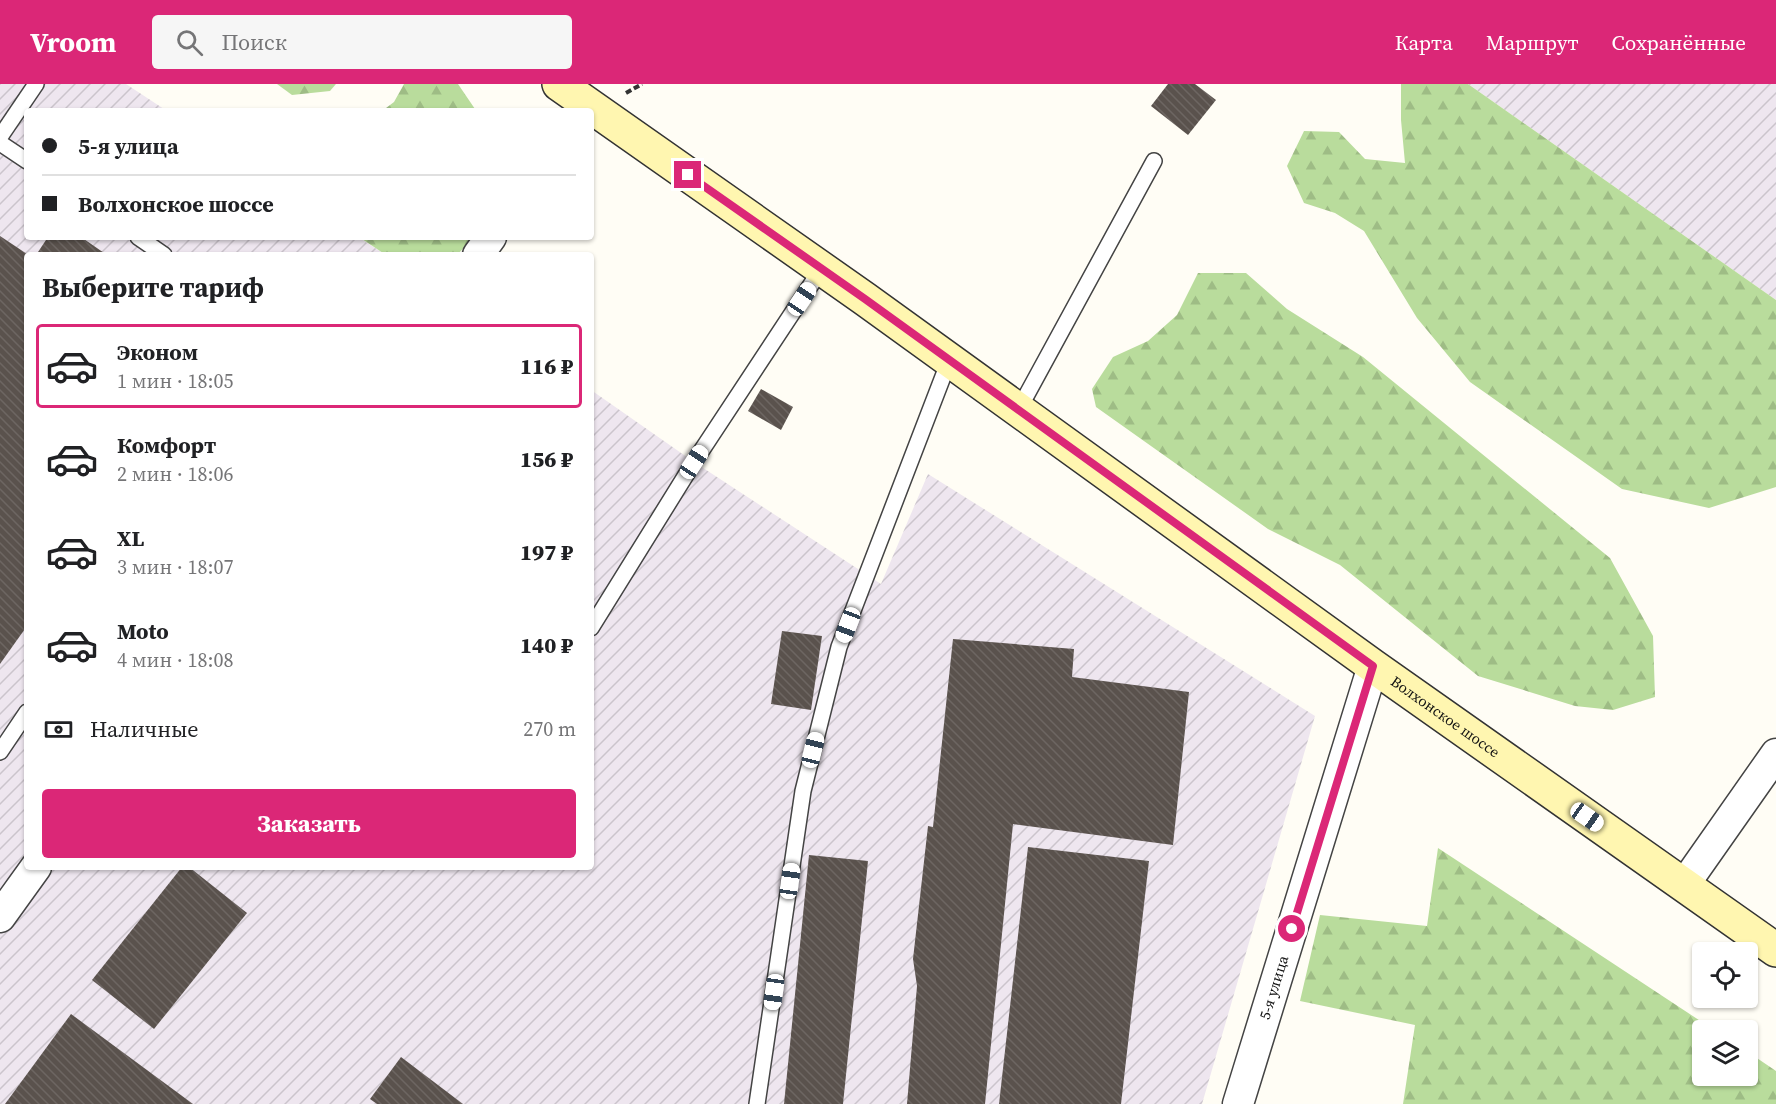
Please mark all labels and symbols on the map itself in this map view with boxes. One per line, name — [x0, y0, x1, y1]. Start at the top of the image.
route end — [674, 161, 701, 188]
car — [784, 279, 820, 319]
car — [677, 442, 711, 482]
car — [833, 605, 863, 645]
street label: Волхонское шоссе — [1387, 671, 1505, 762]
car — [800, 730, 826, 770]
car — [1567, 799, 1607, 835]
car — [779, 862, 801, 900]
route start — [1278, 915, 1305, 942]
street label: 5-я улица — [1254, 952, 1293, 1022]
car — [763, 973, 785, 1011]

